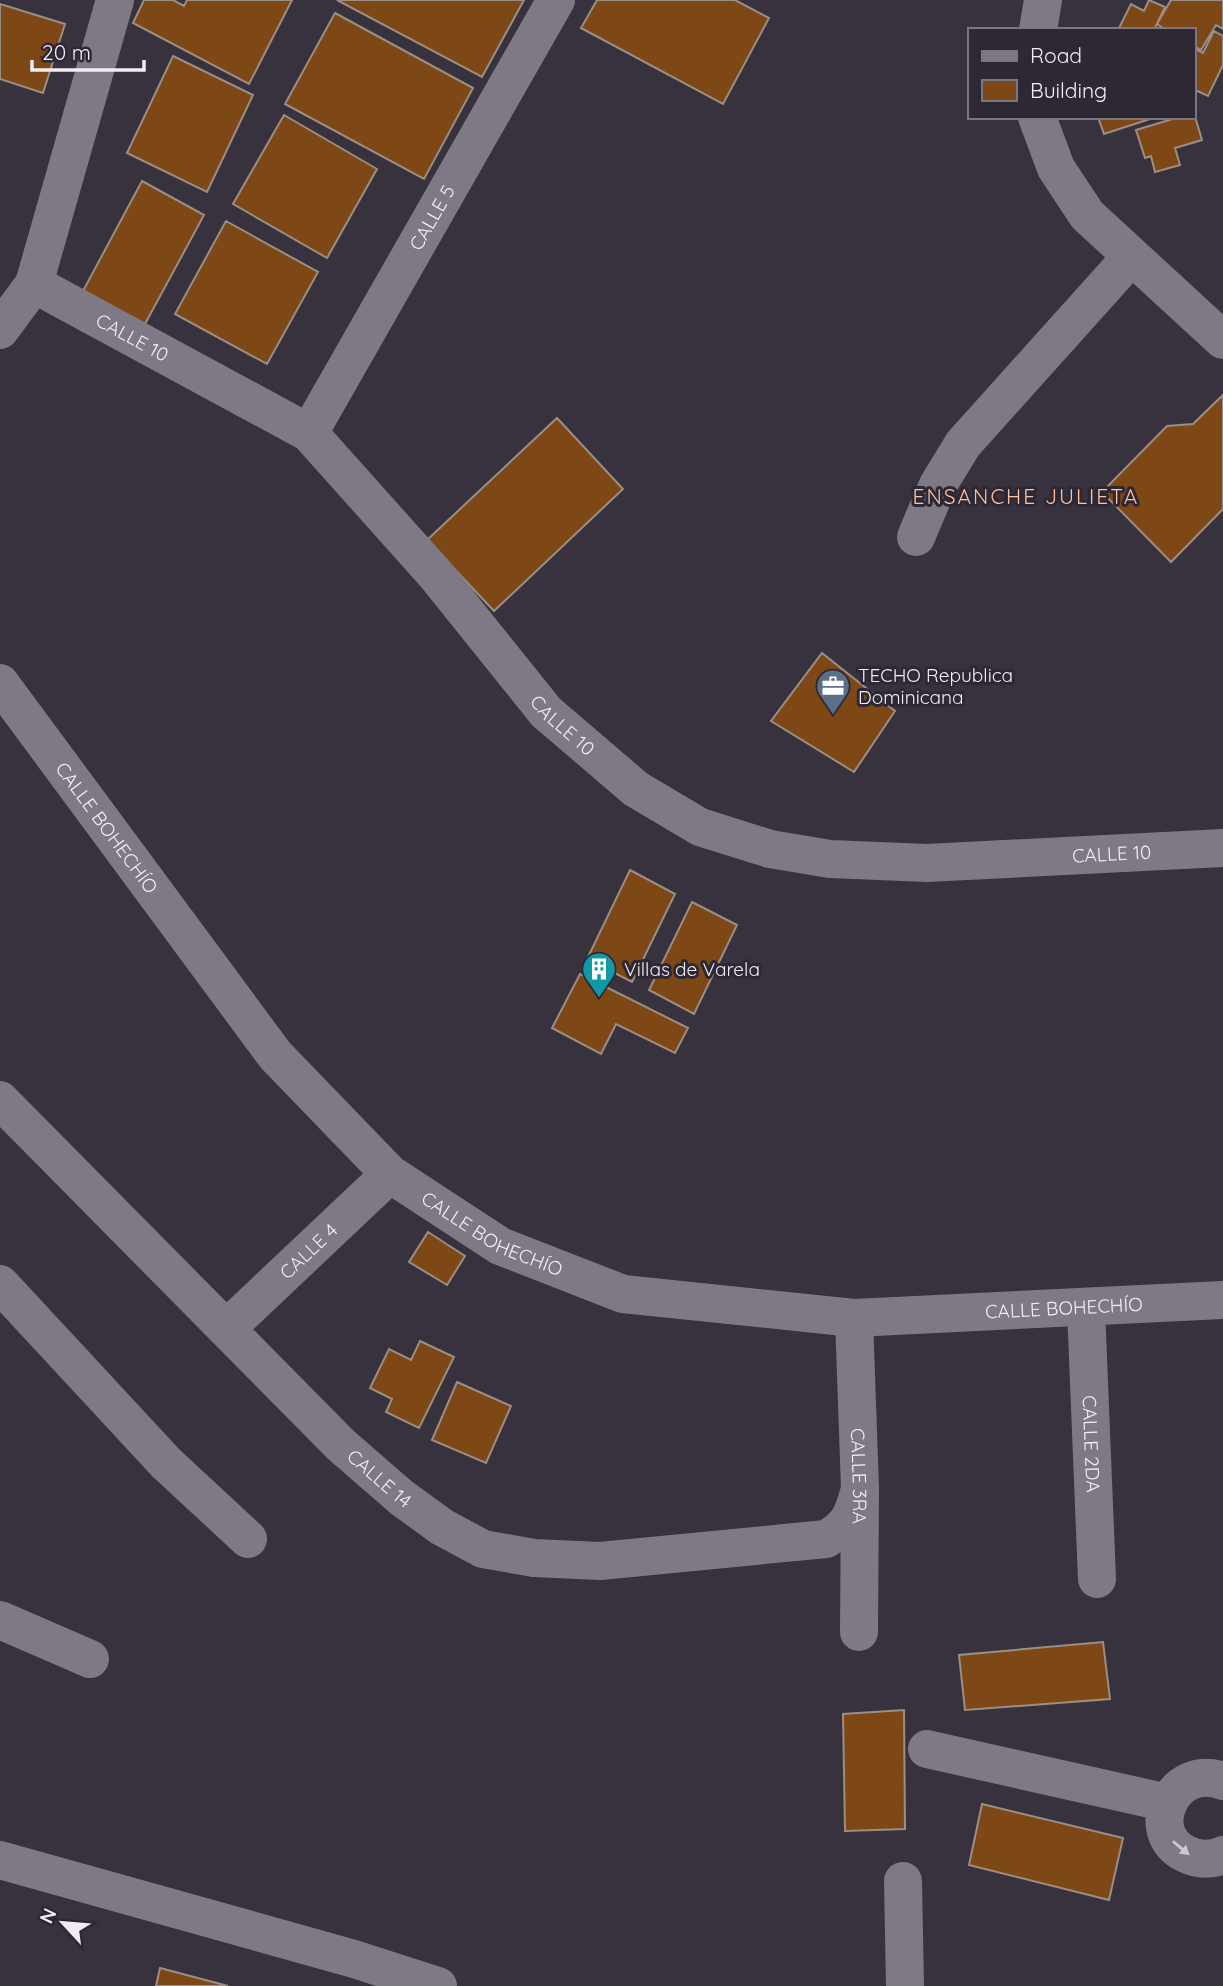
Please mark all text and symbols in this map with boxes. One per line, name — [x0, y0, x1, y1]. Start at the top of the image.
scale bar — [32, 28, 144, 72]
legend — [968, 28, 1195, 119]
text: 20 m — [42, 39, 91, 65]
text: Road — [1030, 42, 1082, 68]
text: Building — [1030, 77, 1107, 103]
street label: CALLE 5 — [404, 181, 460, 254]
street label: CALLE 10 — [92, 308, 173, 367]
district label: ENSANCHE JULIETA — [913, 483, 1139, 509]
place label: TECHO Republica Dominicana — [858, 663, 1013, 709]
office icon: TECHO Republica Dominicana — [814, 667, 852, 716]
street label: CALLE 10 — [525, 690, 600, 761]
street label: CALLE BOHECHÍO — [50, 757, 164, 898]
street label: CALLE 10 — [1071, 840, 1152, 868]
building icon: Villas de Varela — [580, 950, 618, 999]
place label: Villas de Varela — [624, 957, 760, 981]
street label: CALLE BOHECHÍO — [417, 1186, 566, 1281]
street label: CALLE 4 — [274, 1218, 342, 1284]
street label: CALLE BOHECHÍO — [985, 1292, 1143, 1324]
street label: CALLE 2DA — [1078, 1395, 1105, 1493]
street label: CALLE 3RA — [846, 1428, 872, 1524]
street label: CALLE 14 — [342, 1444, 416, 1513]
one-way arrow — [1171, 1840, 1189, 1855]
north arrow — [28, 1888, 98, 1958]
text: N — [34, 1904, 62, 1927]

